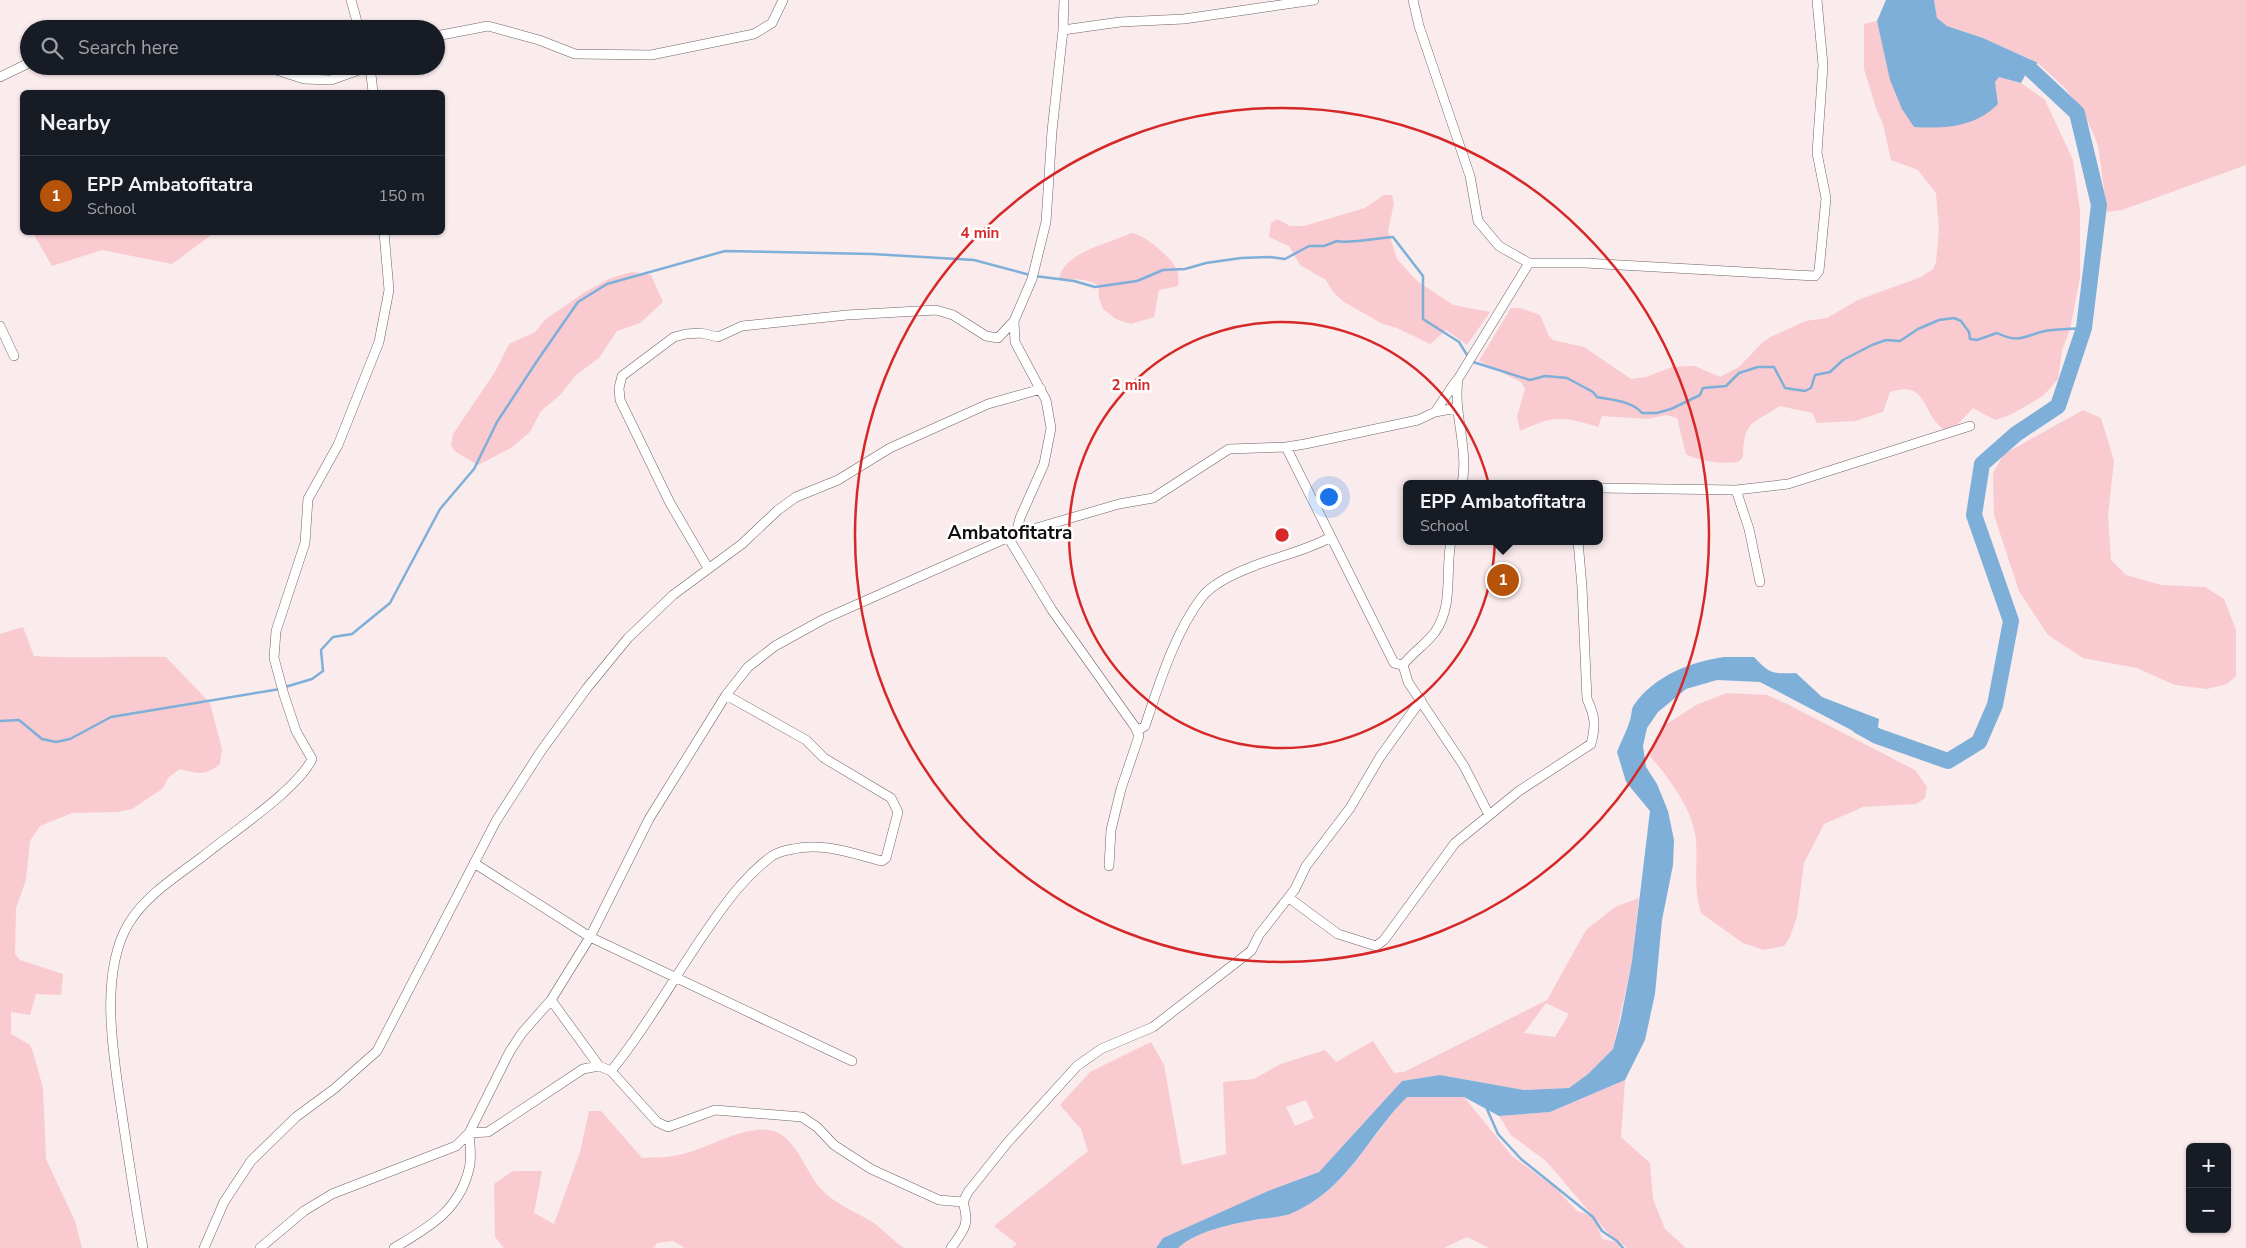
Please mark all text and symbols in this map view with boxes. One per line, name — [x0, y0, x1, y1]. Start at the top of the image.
search box — [20, 20, 445, 75]
icon: search — [38, 34, 66, 62]
text: Search here — [78, 35, 179, 61]
text: Nearby — [40, 109, 110, 137]
text: EPP Ambatofitatra — [87, 172, 253, 198]
text: 1 — [51, 185, 61, 207]
text: 150 m — [378, 185, 425, 207]
text: School — [87, 198, 136, 220]
text: 4 min — [961, 223, 999, 243]
text: 2 min — [1112, 375, 1150, 395]
popup — [1403, 480, 1603, 545]
your location — [1316, 484, 1342, 510]
text: EPP Ambatofitatra — [1420, 489, 1586, 515]
text: School — [1420, 515, 1469, 537]
district label: Ambatofitatra — [948, 520, 1072, 546]
centre of rings — [1273, 526, 1291, 544]
pin: 1 — [1487, 561, 1519, 599]
map controls — [2186, 1143, 2231, 1233]
button: + — [2186, 1143, 2231, 1188]
button: − — [2186, 1188, 2231, 1233]

